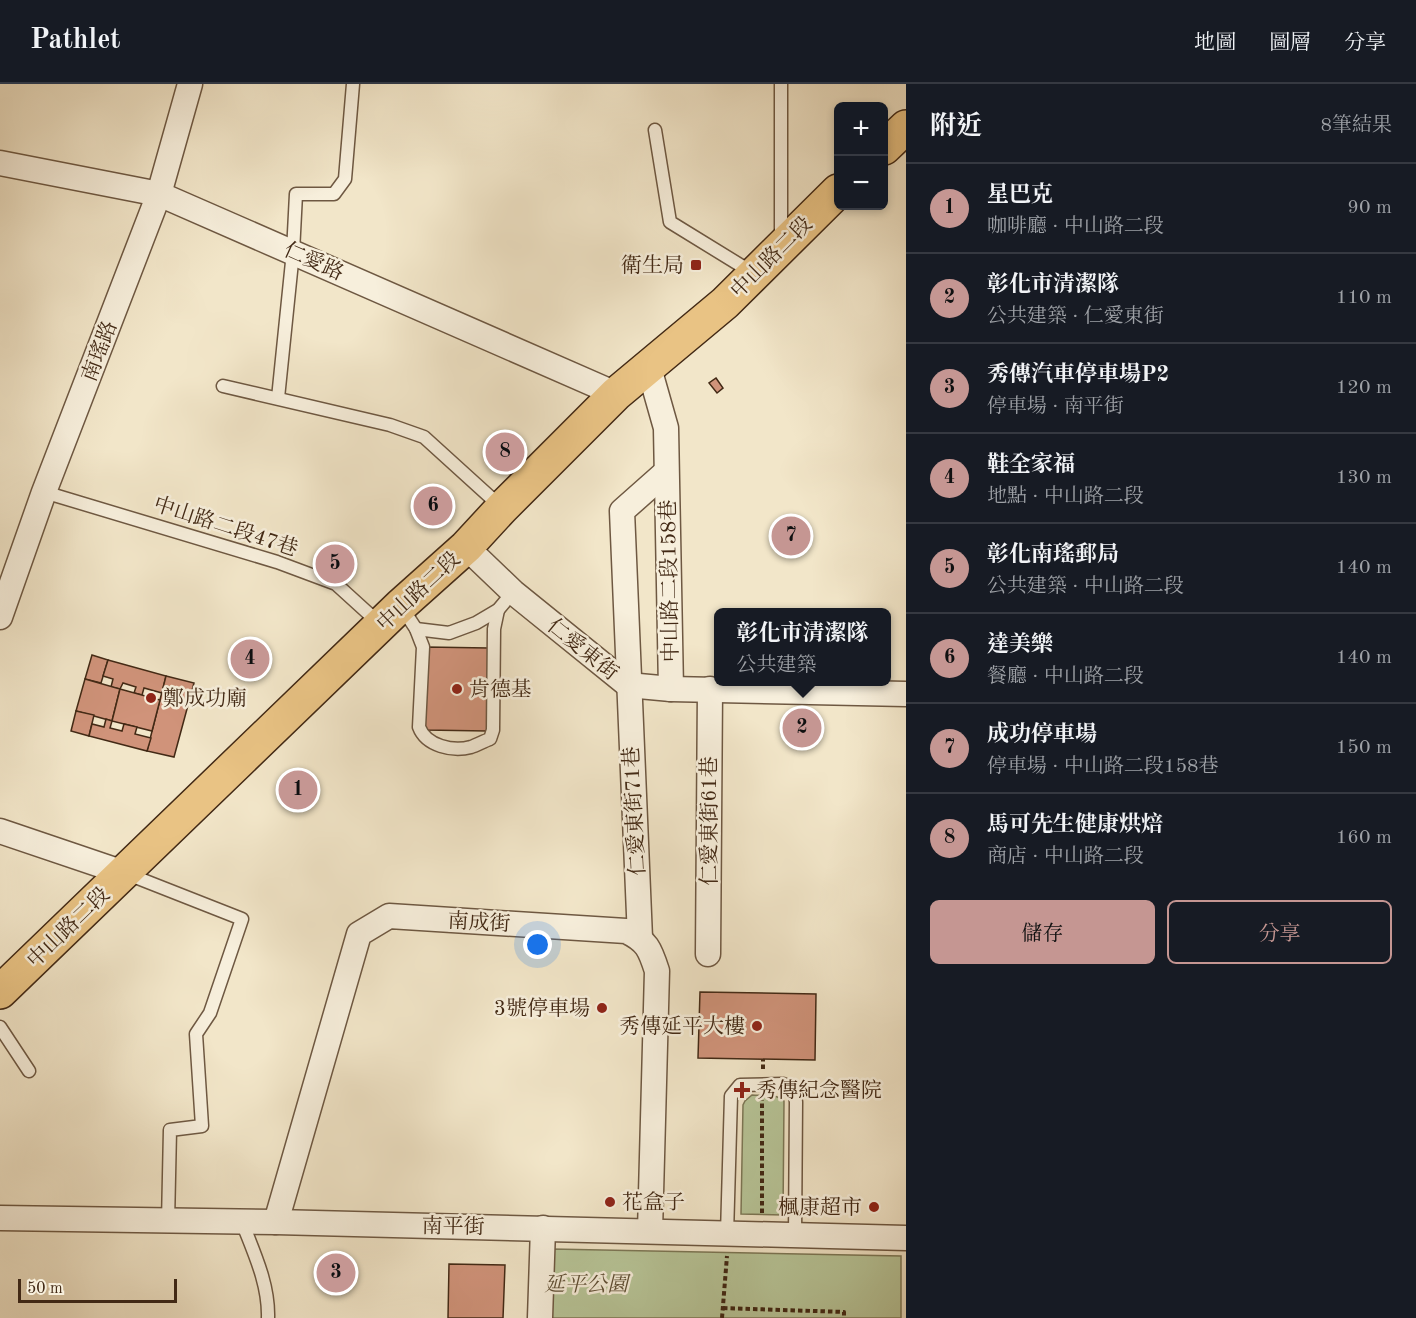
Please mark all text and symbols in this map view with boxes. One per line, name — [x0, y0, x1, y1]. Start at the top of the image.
text: Pathlet — [30, 27, 121, 55]
text: 地圖 — [1194, 33, 1236, 54]
text: 圖層 — [1269, 33, 1311, 54]
text: 分享 — [1344, 33, 1386, 54]
map controls — [834, 102, 888, 210]
button: + — [834, 102, 888, 156]
text: 附近 — [930, 114, 982, 140]
text: 8筆結果 — [1320, 116, 1392, 136]
button: − — [834, 156, 888, 210]
text: 星巴克 — [987, 184, 1053, 206]
text: 1 — [944, 198, 955, 218]
text: 90 m — [1347, 198, 1392, 218]
street label: 中山路二段 — [726, 212, 817, 303]
text: 咖啡廳 · 中山路二段 — [987, 217, 1164, 237]
street label: 仁愛路 — [280, 238, 347, 285]
place label: 衛生局 — [621, 254, 684, 277]
marker: 衛生局 — [689, 258, 703, 272]
text: 彰化市清潔隊 — [987, 274, 1119, 296]
text: 2 — [944, 288, 955, 308]
text: 110 m — [1336, 288, 1392, 308]
text: 公共建築 · 仁愛東街 — [987, 307, 1164, 327]
street label: 南瑤路 — [77, 318, 121, 385]
text: 秀傳汽車停車場P2 — [987, 364, 1169, 386]
text: 3 — [944, 378, 955, 398]
text: 120 m — [1336, 378, 1392, 398]
text: 停車場 · 南平街 — [987, 397, 1124, 417]
pin: 8 — [486, 430, 524, 475]
text: 鞋全家福 — [987, 454, 1075, 476]
text: 4 — [944, 468, 955, 488]
text: 130 m — [1336, 468, 1392, 488]
pin: 6 — [414, 484, 452, 528]
text: 地點 · 中山路二段 — [987, 487, 1144, 507]
street label: 中山路二段47巷 — [151, 492, 301, 561]
street label: 中山路二段158巷 — [657, 500, 682, 662]
pin: 7 — [772, 514, 810, 558]
pin: 5 — [316, 542, 354, 586]
text: 彰化南瑤郵局 — [987, 544, 1119, 566]
street label: 中山路二段 — [372, 547, 465, 636]
text: 5 — [944, 558, 955, 578]
text: 140 m — [1336, 558, 1392, 578]
text: 公共建築 · 中山路二段 — [987, 577, 1184, 597]
popup — [714, 608, 891, 686]
street label: 仁愛東街 — [543, 614, 623, 685]
text: 彰化市清潔隊 — [736, 623, 869, 645]
text: 達美樂 — [987, 634, 1053, 656]
pin: 4 — [230, 636, 270, 682]
text: 6 — [944, 648, 955, 668]
text: 140 m — [1336, 648, 1392, 668]
text: 公共建築 — [736, 656, 816, 676]
text: 餐廳 · 中山路二段 — [987, 667, 1144, 687]
place label: 肯德基 — [469, 678, 532, 701]
marker: 肯德基 — [450, 682, 464, 696]
place label: 鄭成功廟 — [163, 687, 247, 710]
marker: 鄭成功廟 — [144, 691, 158, 705]
pin: 2 — [782, 706, 822, 750]
text: 成功停車場 — [987, 724, 1097, 746]
text: 7 — [944, 738, 955, 758]
text: 150 m — [1336, 738, 1392, 758]
street label: 仁愛東街71巷 — [620, 746, 649, 876]
street label: 仁愛東街61巷 — [698, 756, 721, 886]
text: 停車場 · 中山路二段158巷 — [987, 757, 1219, 777]
pin: 1 — [278, 768, 318, 812]
text: 馬可先生健康烘焙 — [987, 814, 1163, 836]
text: 8 — [944, 828, 955, 848]
text: 160 m — [1336, 828, 1392, 848]
text: 商店 · 中山路二段 — [987, 847, 1144, 867]
street label: 中山路二段 — [23, 883, 114, 972]
button: 儲存 — [930, 900, 1155, 964]
button: 分享 — [1167, 900, 1392, 964]
street label: 南成街 — [447, 909, 511, 936]
your location — [523, 930, 552, 959]
place label: 3號停車場 — [494, 997, 590, 1020]
marker: 3號停車場 — [595, 1001, 609, 1015]
place label: 秀傳延平大樓 — [619, 1015, 745, 1038]
marker: 秀傳延平大樓 — [750, 1019, 764, 1033]
place label: 秀傳紀念醫院 — [756, 1079, 882, 1102]
marker: 秀傳紀念醫院 — [733, 1081, 751, 1099]
place label: 花盒子 — [622, 1191, 685, 1214]
marker: 花盒子 — [603, 1195, 617, 1209]
place label: 楓康超市 — [778, 1196, 862, 1219]
marker: 楓康超市 — [867, 1200, 881, 1214]
street label: 南平街 — [421, 1214, 485, 1239]
pin: 3 — [316, 1250, 356, 1296]
park label: 延平公園 — [544, 1273, 631, 1296]
scale bar — [18, 1276, 177, 1304]
text: 50 m — [27, 1281, 63, 1297]

